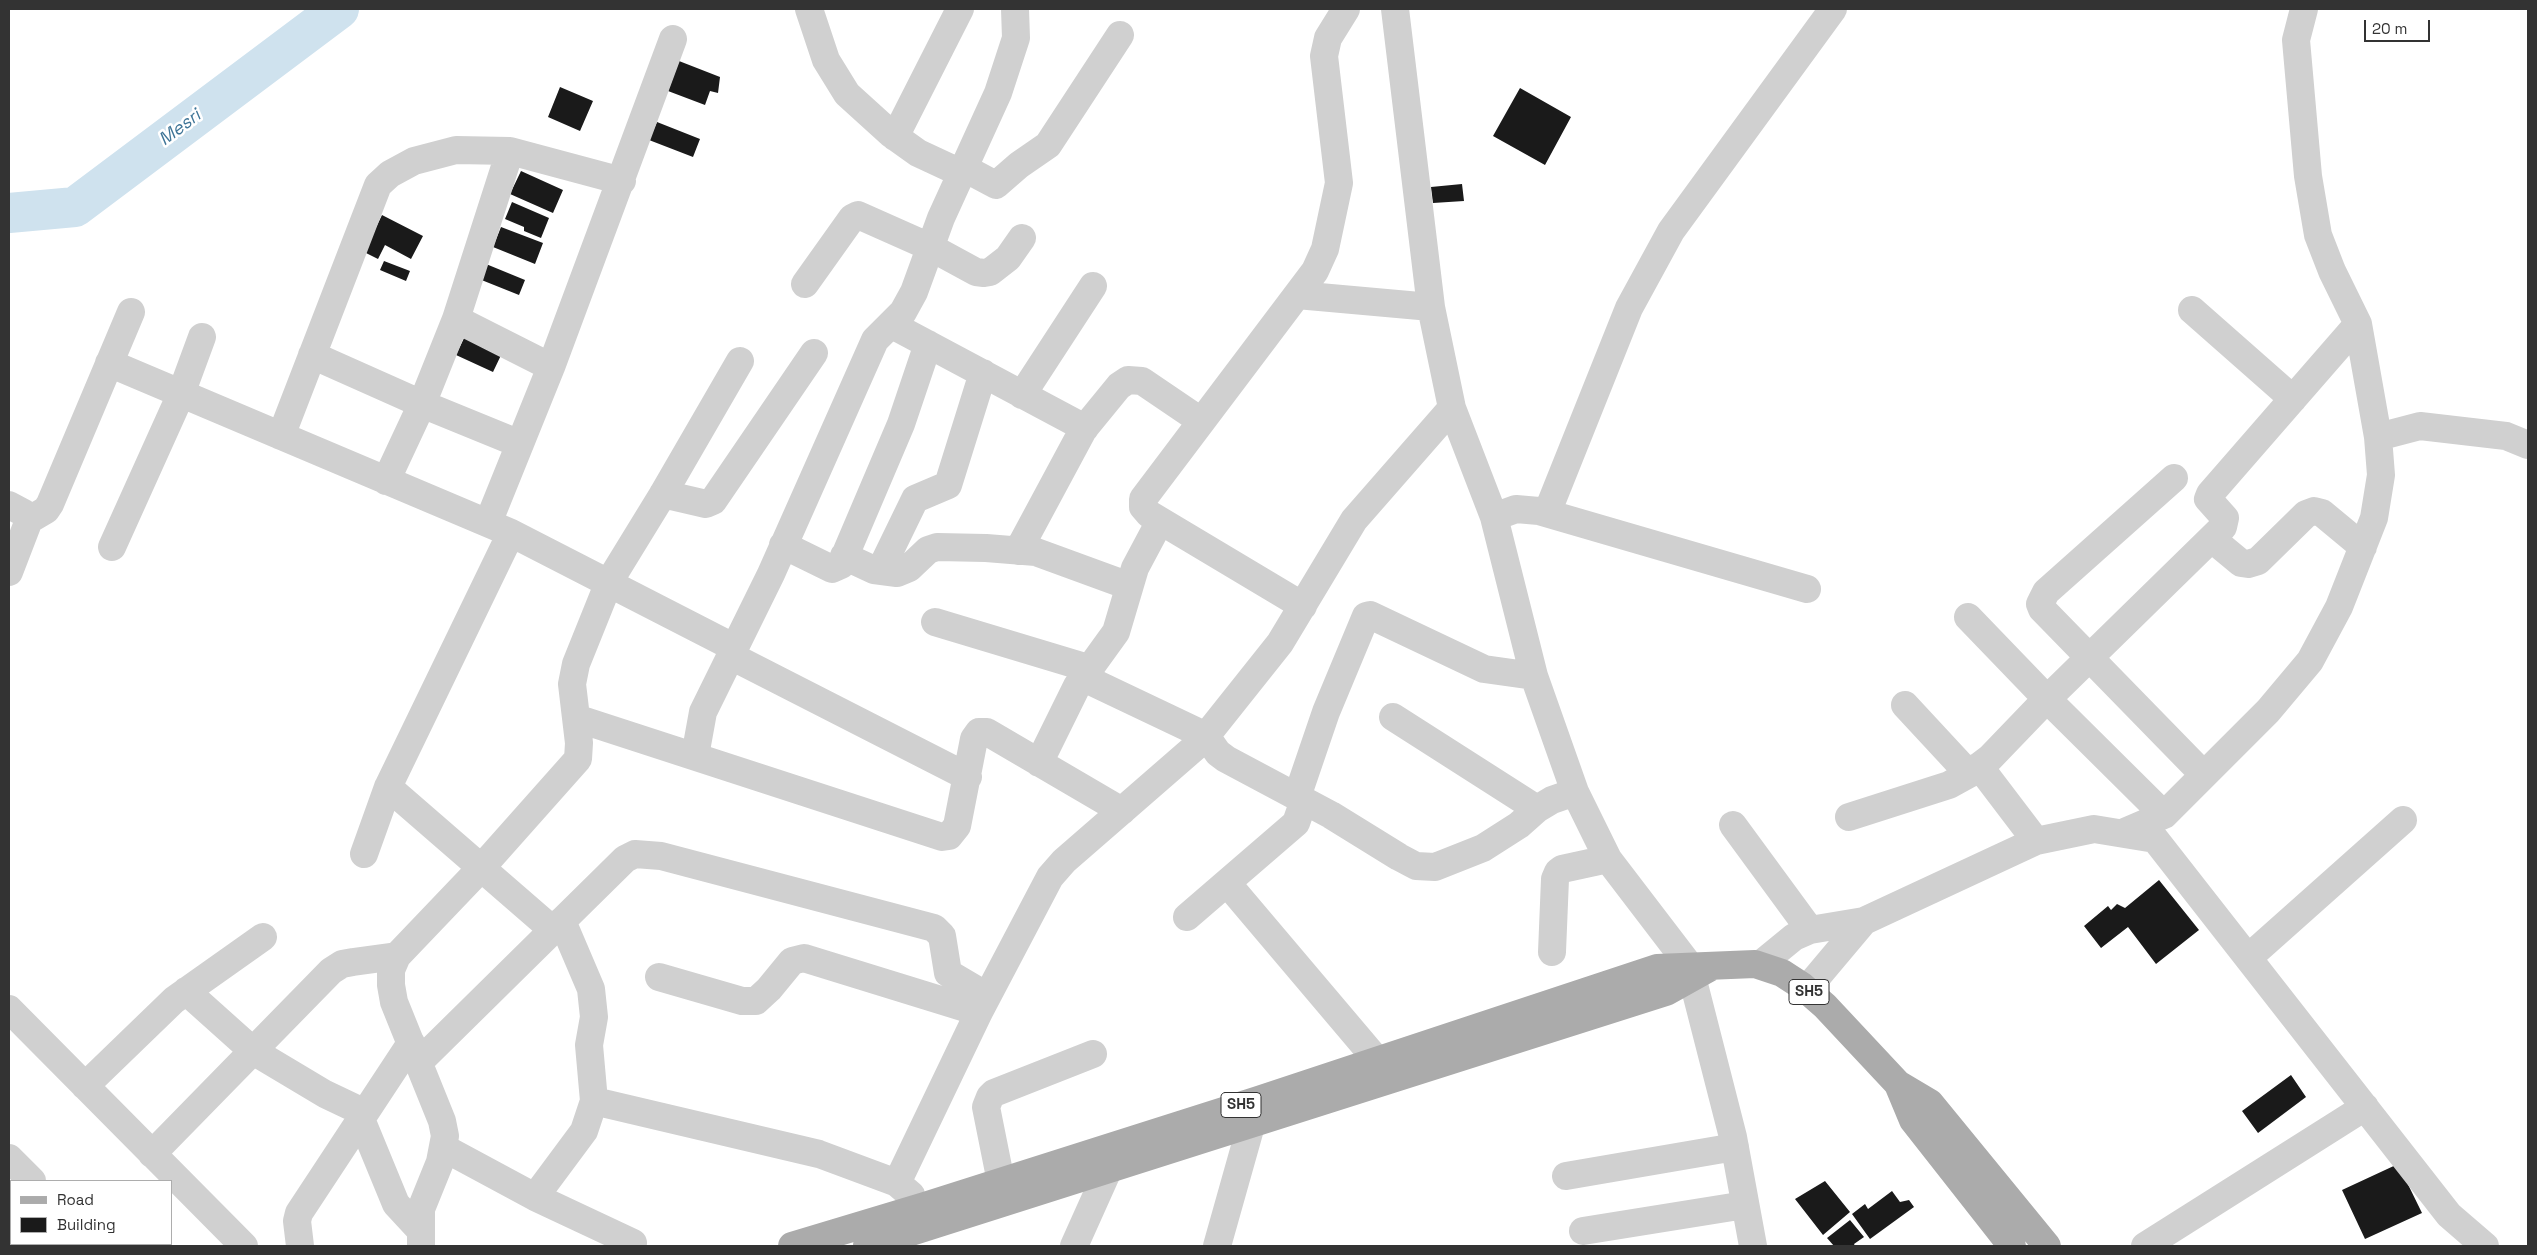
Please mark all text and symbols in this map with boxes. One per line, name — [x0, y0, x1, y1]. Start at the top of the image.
scale bar — [2367, 10, 2433, 42]
text: 20 m — [2372, 19, 2407, 38]
water label: Mesri — [155, 105, 205, 151]
road number: SH5 — [1789, 980, 1829, 1004]
road number: SH5 — [1221, 1092, 1261, 1118]
legend — [10, 1180, 172, 1245]
text: Road — [57, 1190, 94, 1209]
text: Building — [57, 1215, 116, 1234]

